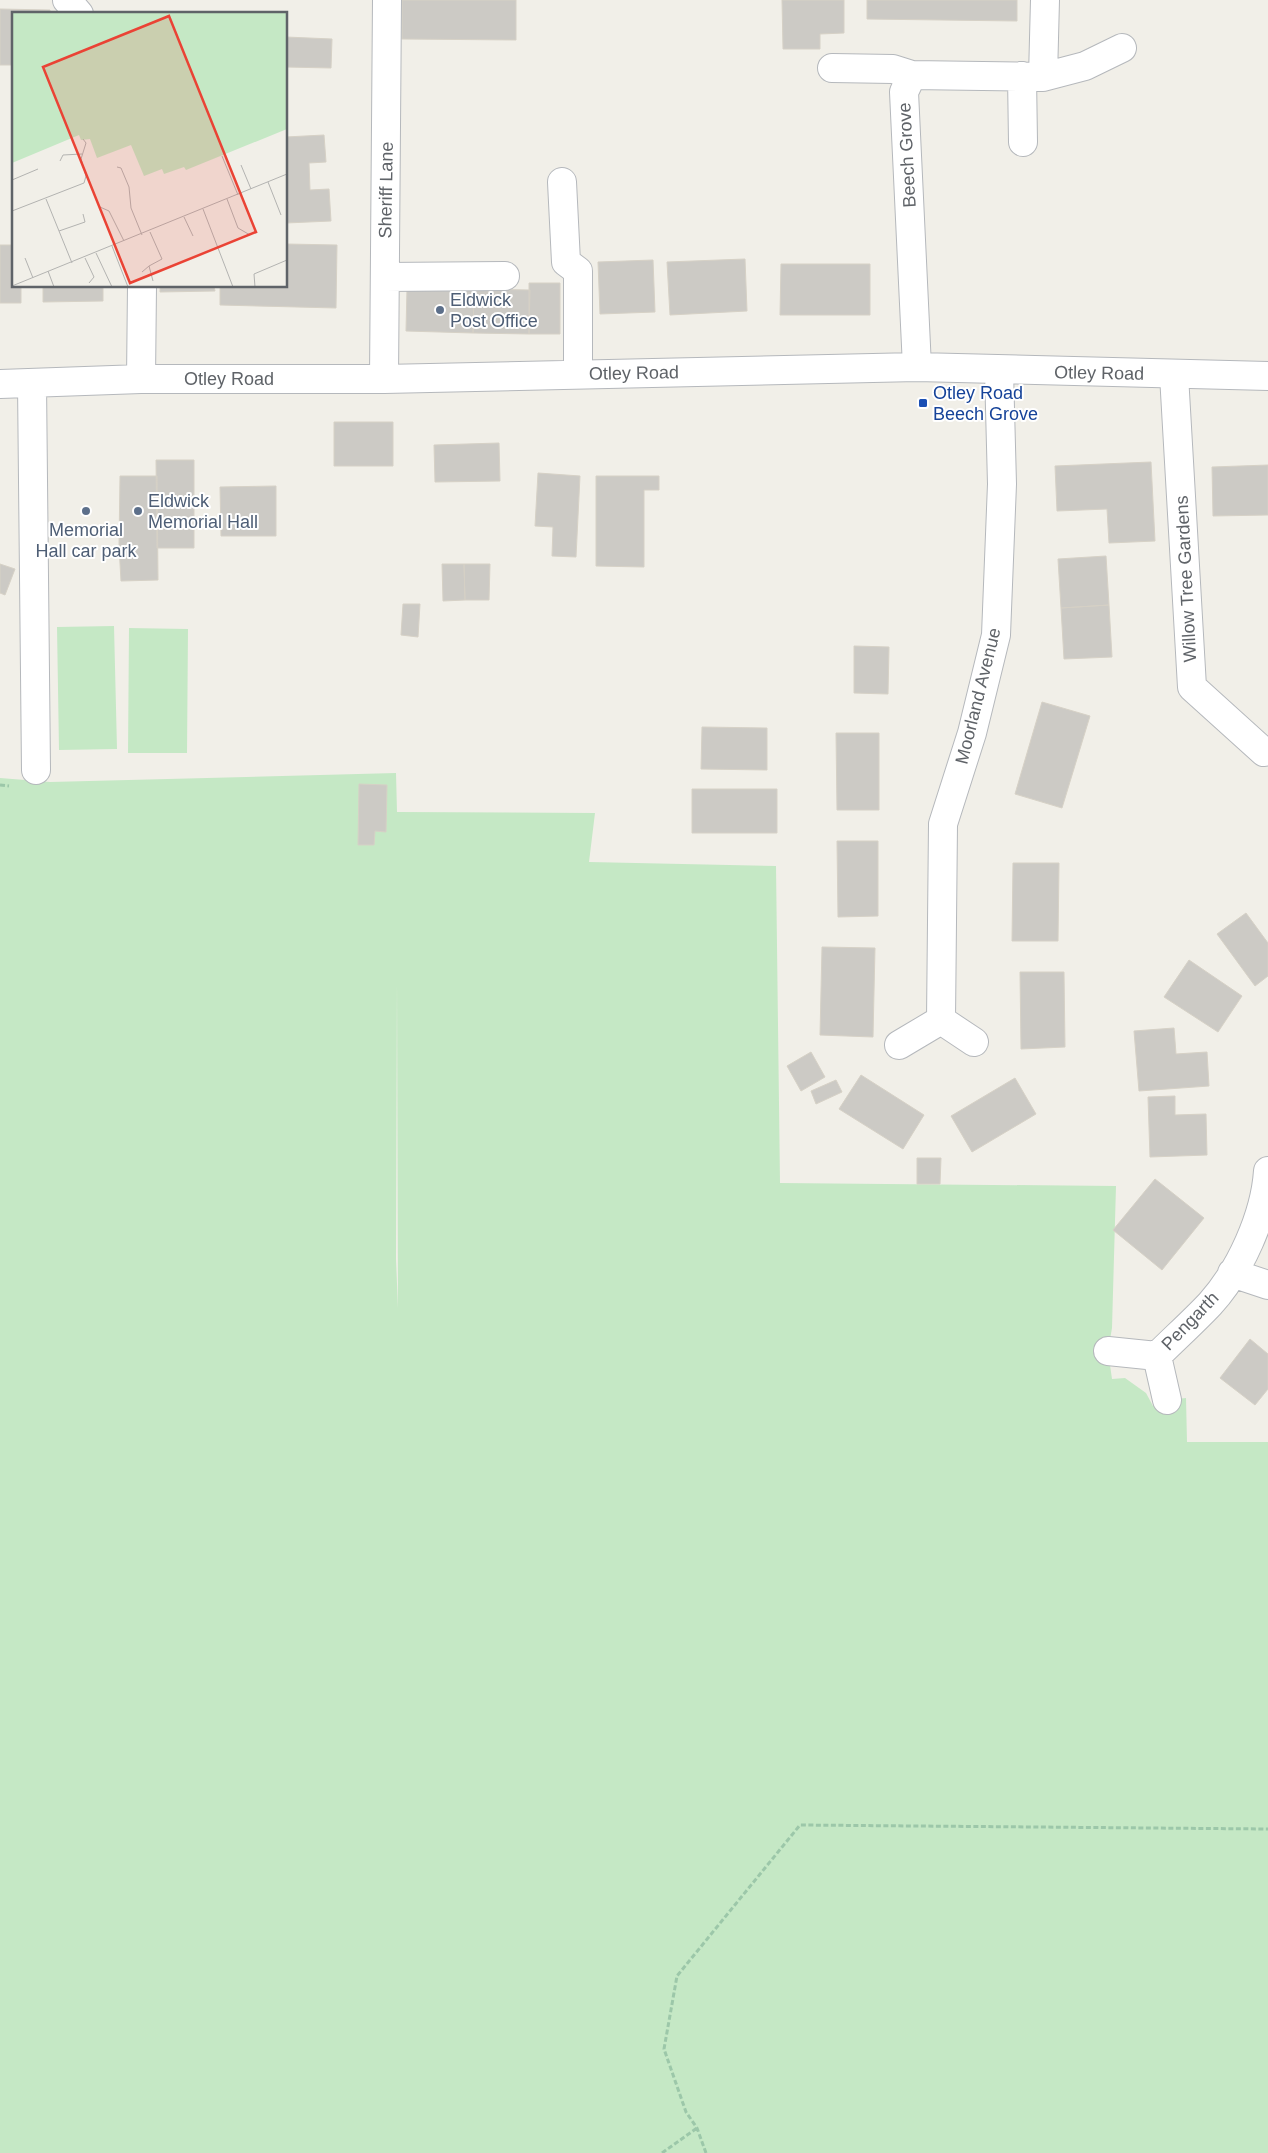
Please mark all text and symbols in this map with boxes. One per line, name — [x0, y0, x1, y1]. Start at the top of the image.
inset map — [12, 12, 288, 288]
street label: Beech Grove — [894, 102, 920, 208]
street label: Sheriff Lane — [375, 141, 397, 239]
place label: Eldwick Post Office — [450, 290, 538, 331]
marker: Eldwick Post Office — [434, 304, 446, 316]
street label: Otley Road — [589, 362, 679, 384]
street label: Otley Road — [1054, 362, 1144, 384]
street label: Otley Road — [184, 369, 274, 389]
place label: Otley Road Beech Grove — [933, 383, 1038, 424]
marker: Otley Road Beech Grove — [917, 397, 929, 409]
place label: Eldwick Memorial Hall — [148, 491, 258, 532]
street label: Willow Tree Gardens — [1172, 495, 1200, 663]
marker: Memorial Hall car park — [80, 505, 92, 517]
marker: Eldwick Memorial Hall — [132, 505, 144, 517]
place label: Memorial Hall car park — [35, 520, 138, 561]
street label: Moorland Avenue — [951, 626, 1005, 766]
street label: Pengarth — [1157, 1288, 1223, 1354]

